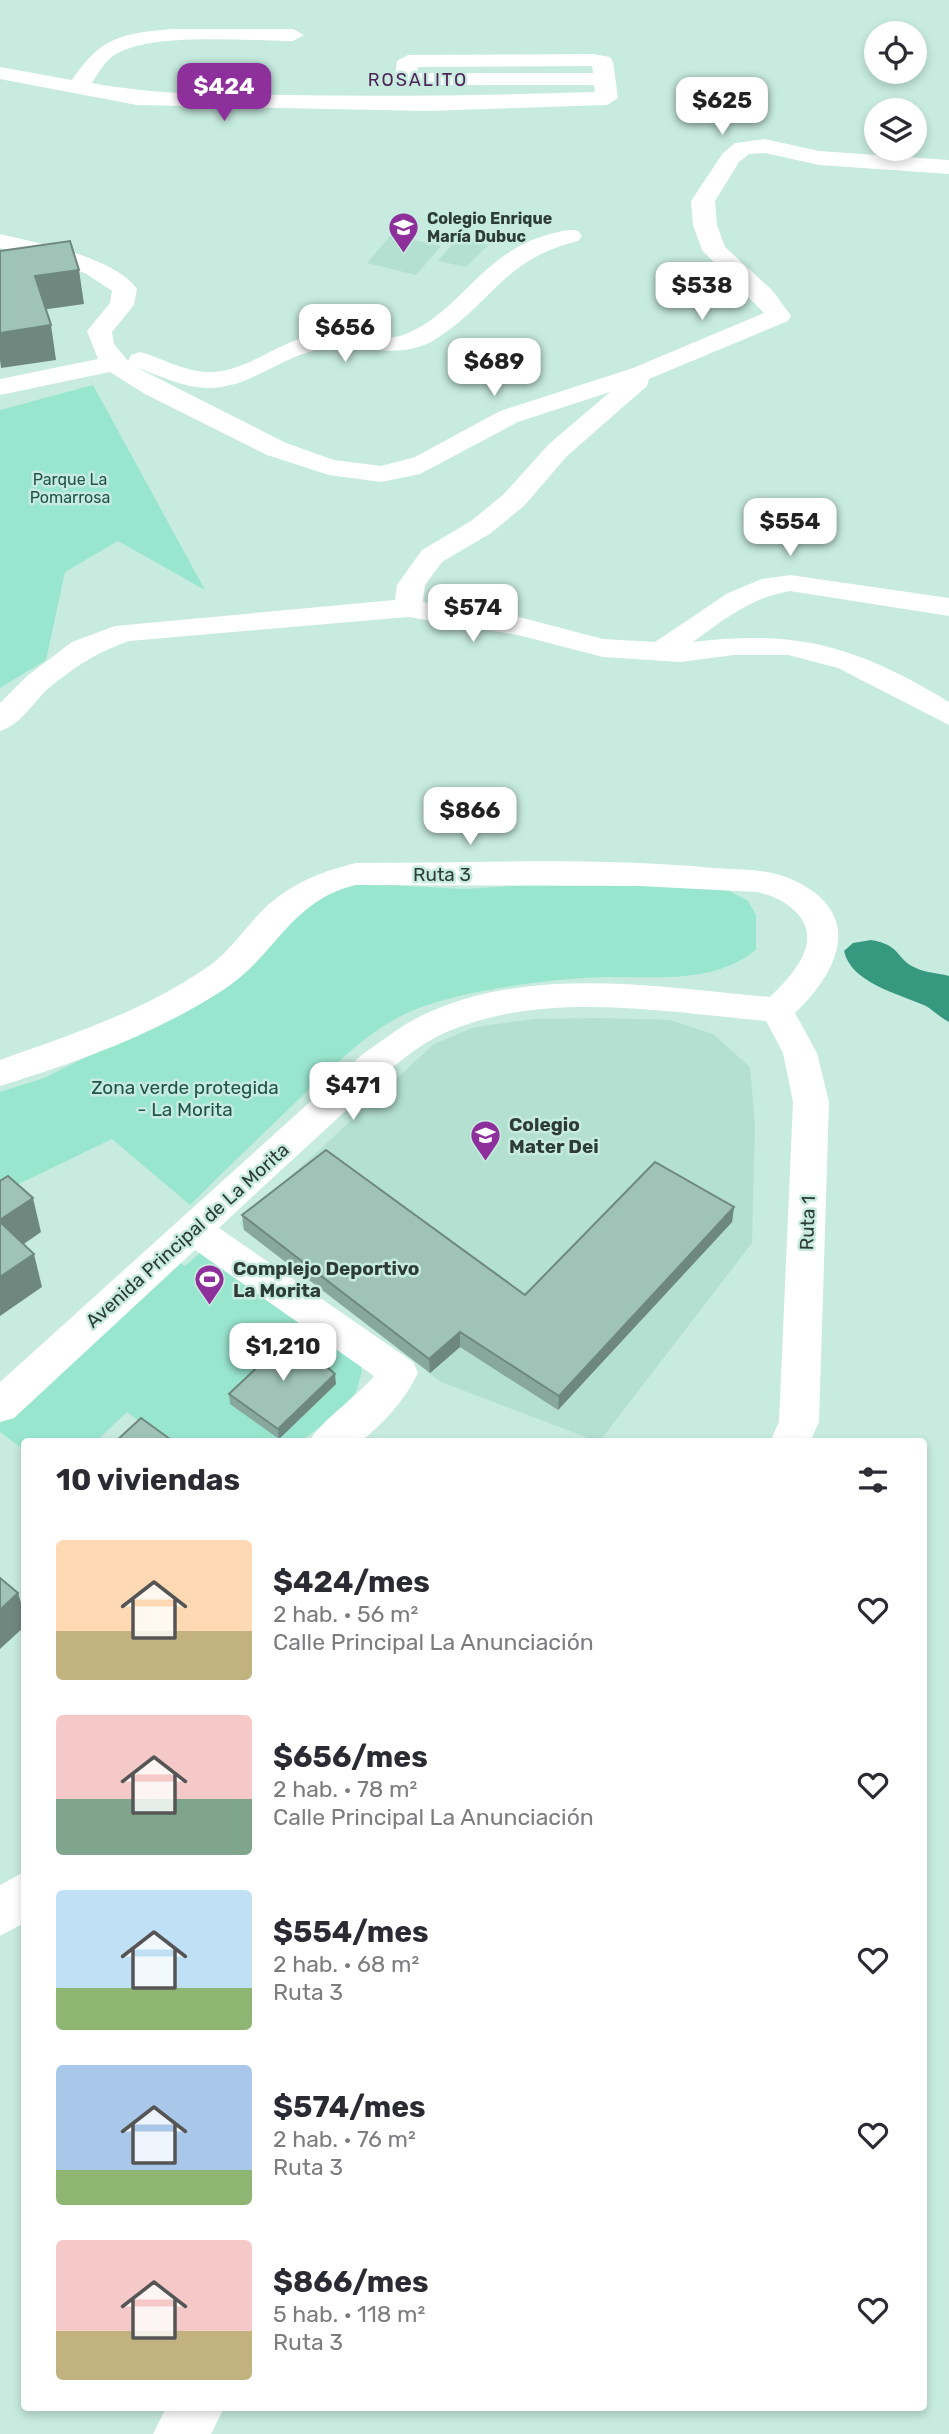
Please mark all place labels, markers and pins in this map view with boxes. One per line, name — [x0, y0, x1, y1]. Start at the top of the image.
pin: $424 — [183, 64, 265, 123]
pin: $625 — [681, 78, 763, 137]
place label: Colegio Enrique María Dubuc — [427, 209, 552, 246]
school or university icon: Colegio Enrique María Dubuc — [387, 210, 421, 254]
pin: $538 — [661, 262, 743, 322]
pin: $656 — [304, 304, 386, 364]
pin: $689 — [453, 338, 535, 398]
pin: $554 — [749, 498, 831, 558]
pin: $574 — [432, 584, 514, 644]
pin: $866 — [429, 788, 511, 847]
pin: $471 — [312, 1062, 394, 1122]
place label: Colegio Mater Dei — [509, 1113, 599, 1158]
school or university icon: Colegio Mater Dei — [469, 1118, 503, 1162]
place label: Complejo Deportivo La Morita — [233, 1257, 419, 1302]
sports icon: Complejo Deportivo La Morita — [193, 1262, 227, 1306]
pin: $1,210 — [226, 1324, 340, 1383]

